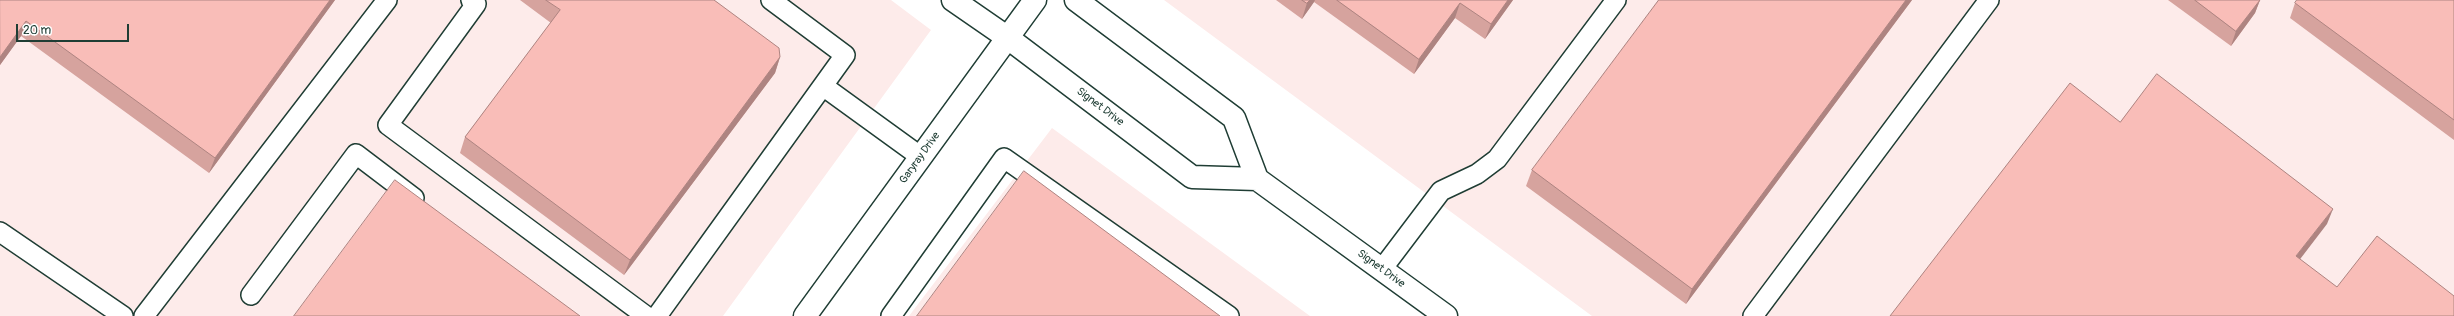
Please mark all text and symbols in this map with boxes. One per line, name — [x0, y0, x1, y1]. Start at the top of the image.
scale bar — [18, 16, 131, 42]
text: 20 m — [23, 23, 51, 38]
street label: Signet Drive — [1074, 85, 1126, 129]
street label: Garyray Drive — [897, 130, 943, 186]
street label: Signet Drive — [1355, 247, 1407, 291]

